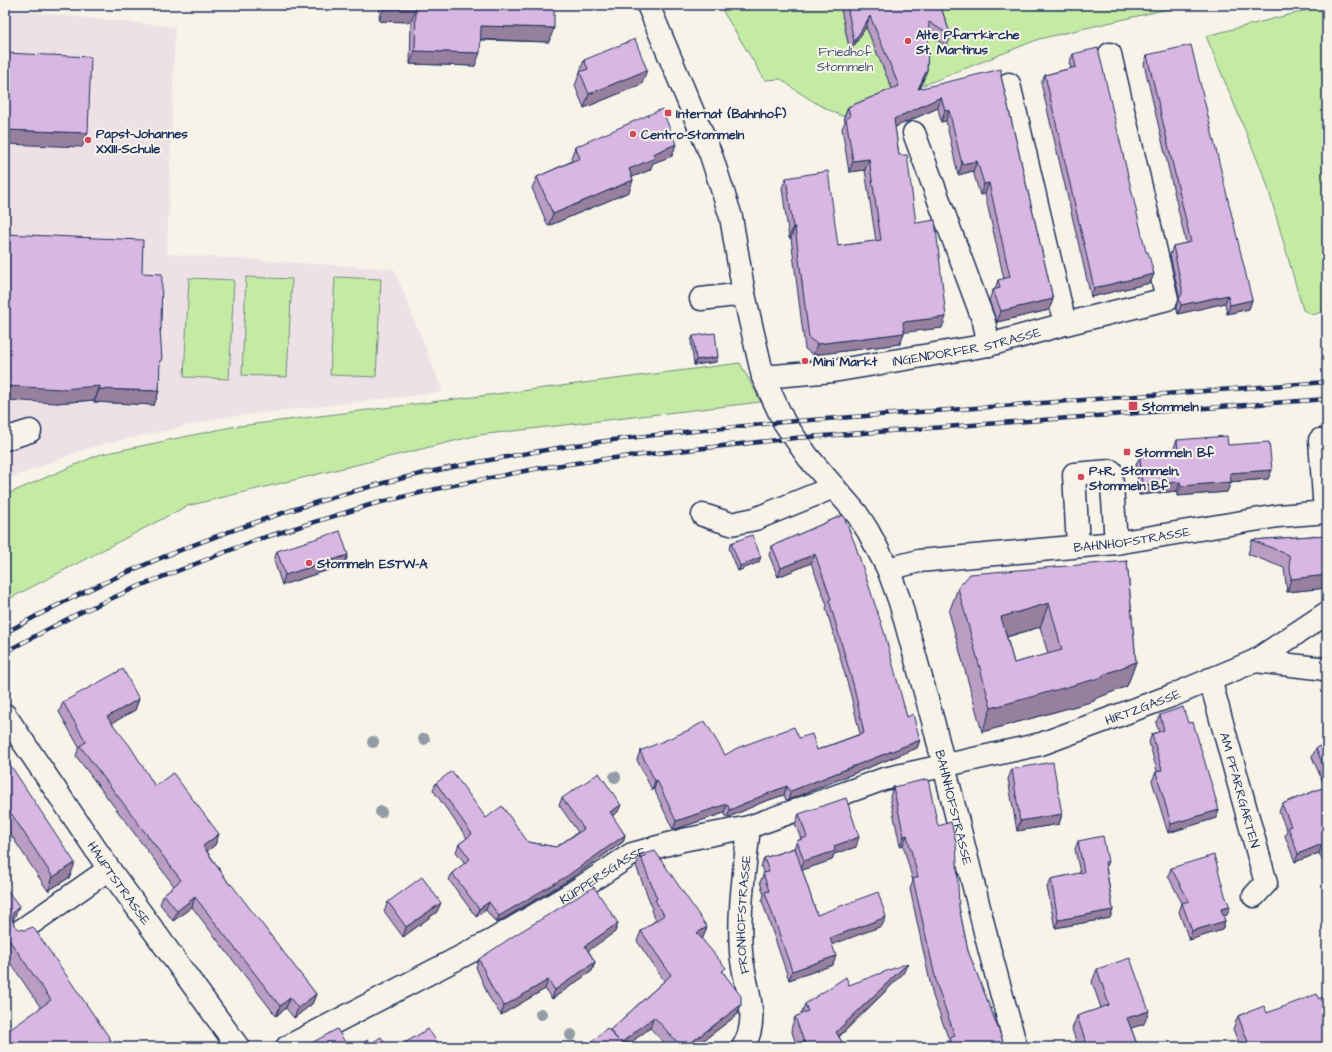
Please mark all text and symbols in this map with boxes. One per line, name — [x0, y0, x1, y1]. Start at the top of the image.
place label: Alte Pfarrkirche St. Martinus — [915, 26, 1020, 59]
marker: Alte Pfarrkirche St. Martinus — [903, 36, 913, 46]
park label: Friedhof Stommeln — [817, 43, 874, 76]
place label: Internat (Bahnhof) — [676, 105, 787, 123]
marker: Internat (Bahnhof) — [663, 108, 673, 118]
place label: Papst-Johannes XXIII-Schule — [96, 125, 188, 158]
place label: Centro-Stommeln — [641, 126, 745, 144]
marker: Centro-Stommeln — [628, 129, 638, 139]
marker: Papst-Johannes XXIII-Schule — [83, 135, 93, 145]
street label: INGENDORFER STRASSE — [891, 323, 1043, 371]
place label: Mini Markt — [813, 353, 878, 371]
marker: Mini Markt — [800, 356, 810, 366]
place label: Stommeln — [1141, 398, 1199, 416]
marker: Stommeln — [1127, 400, 1139, 412]
place label: Stommeln Bf — [1134, 444, 1215, 462]
marker: Stommeln Bf — [1122, 447, 1132, 457]
place label: P+R, Stommeln, Stommeln Bf — [1088, 462, 1180, 495]
marker: P+R, Stommeln, Stommeln Bf — [1076, 472, 1086, 482]
street label: BAHNHOFSTRASSE — [1073, 523, 1192, 557]
place label: Stommeln ESTW-A — [316, 555, 428, 573]
marker: Stommeln ESTW-A — [304, 558, 314, 568]
street label: HIRTZGASSE — [1102, 685, 1184, 730]
street label: AM PFARRGARTEN — [1215, 730, 1264, 850]
street label: BAHNHOFSTRASSE — [930, 748, 976, 867]
street label: HAUPTSTRASSE — [83, 838, 155, 929]
street label: KÜPPERSGASSE — [556, 843, 648, 909]
street label: FRONHOFSTRASSE — [732, 854, 756, 975]

